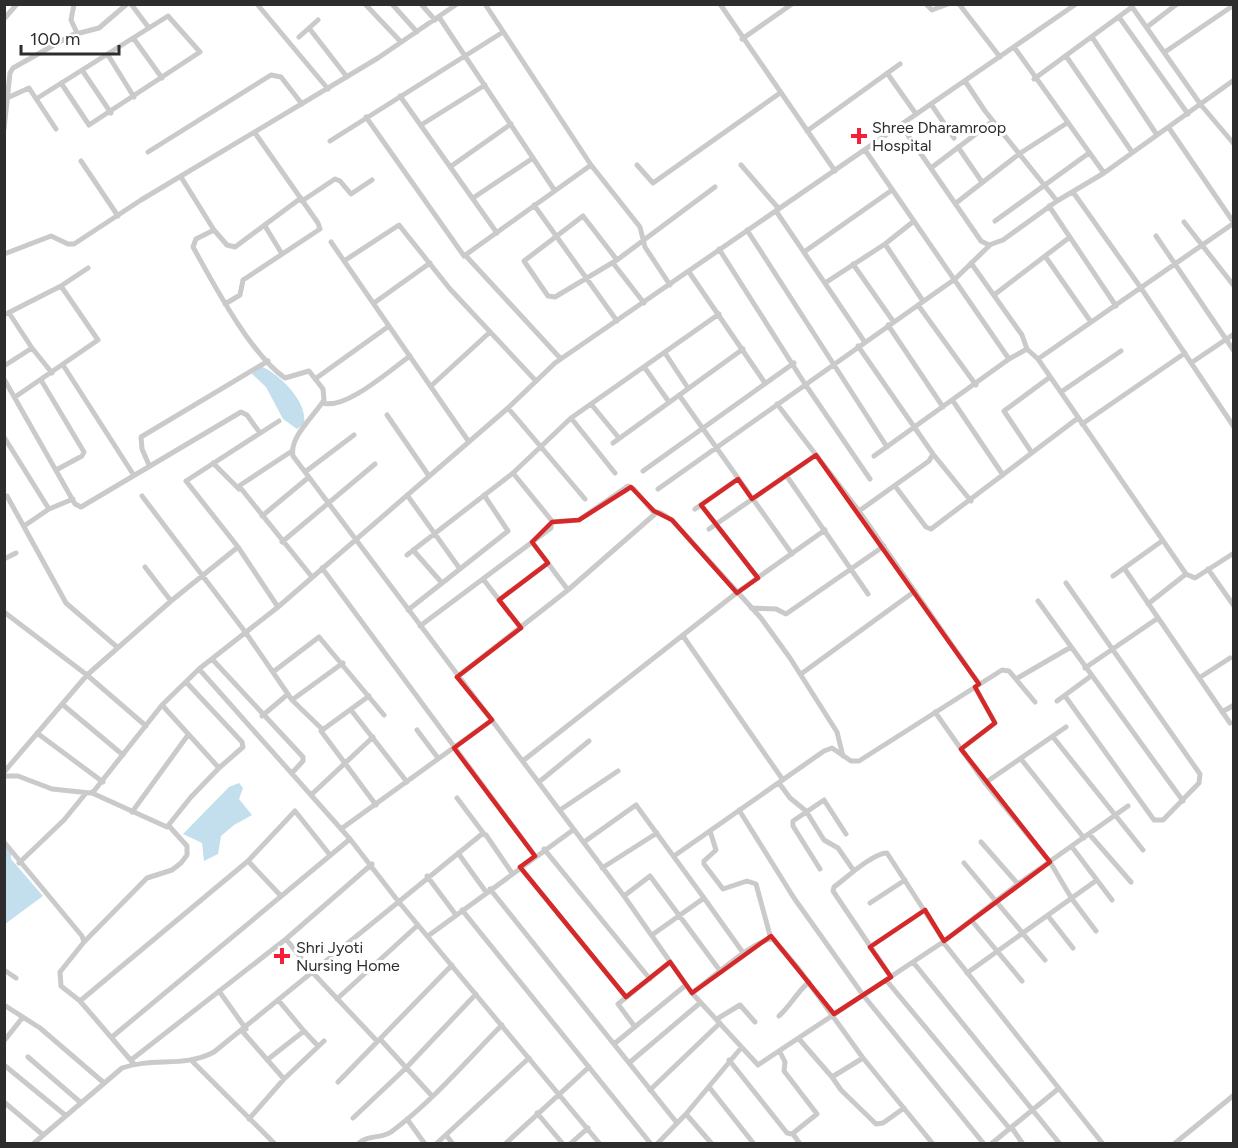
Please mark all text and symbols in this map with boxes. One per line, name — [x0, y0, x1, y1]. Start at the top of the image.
scale bar — [21, 18, 118, 56]
text: 100 m — [30, 28, 80, 50]
place label: Shree Dharamroop Hospital — [872, 118, 1006, 155]
marker: Shree Dharamroop Hospital — [850, 127, 868, 145]
place label: Shri Jyoti Nursing Home — [296, 938, 400, 975]
marker: Shri Jyoti Nursing Home — [273, 947, 291, 965]

